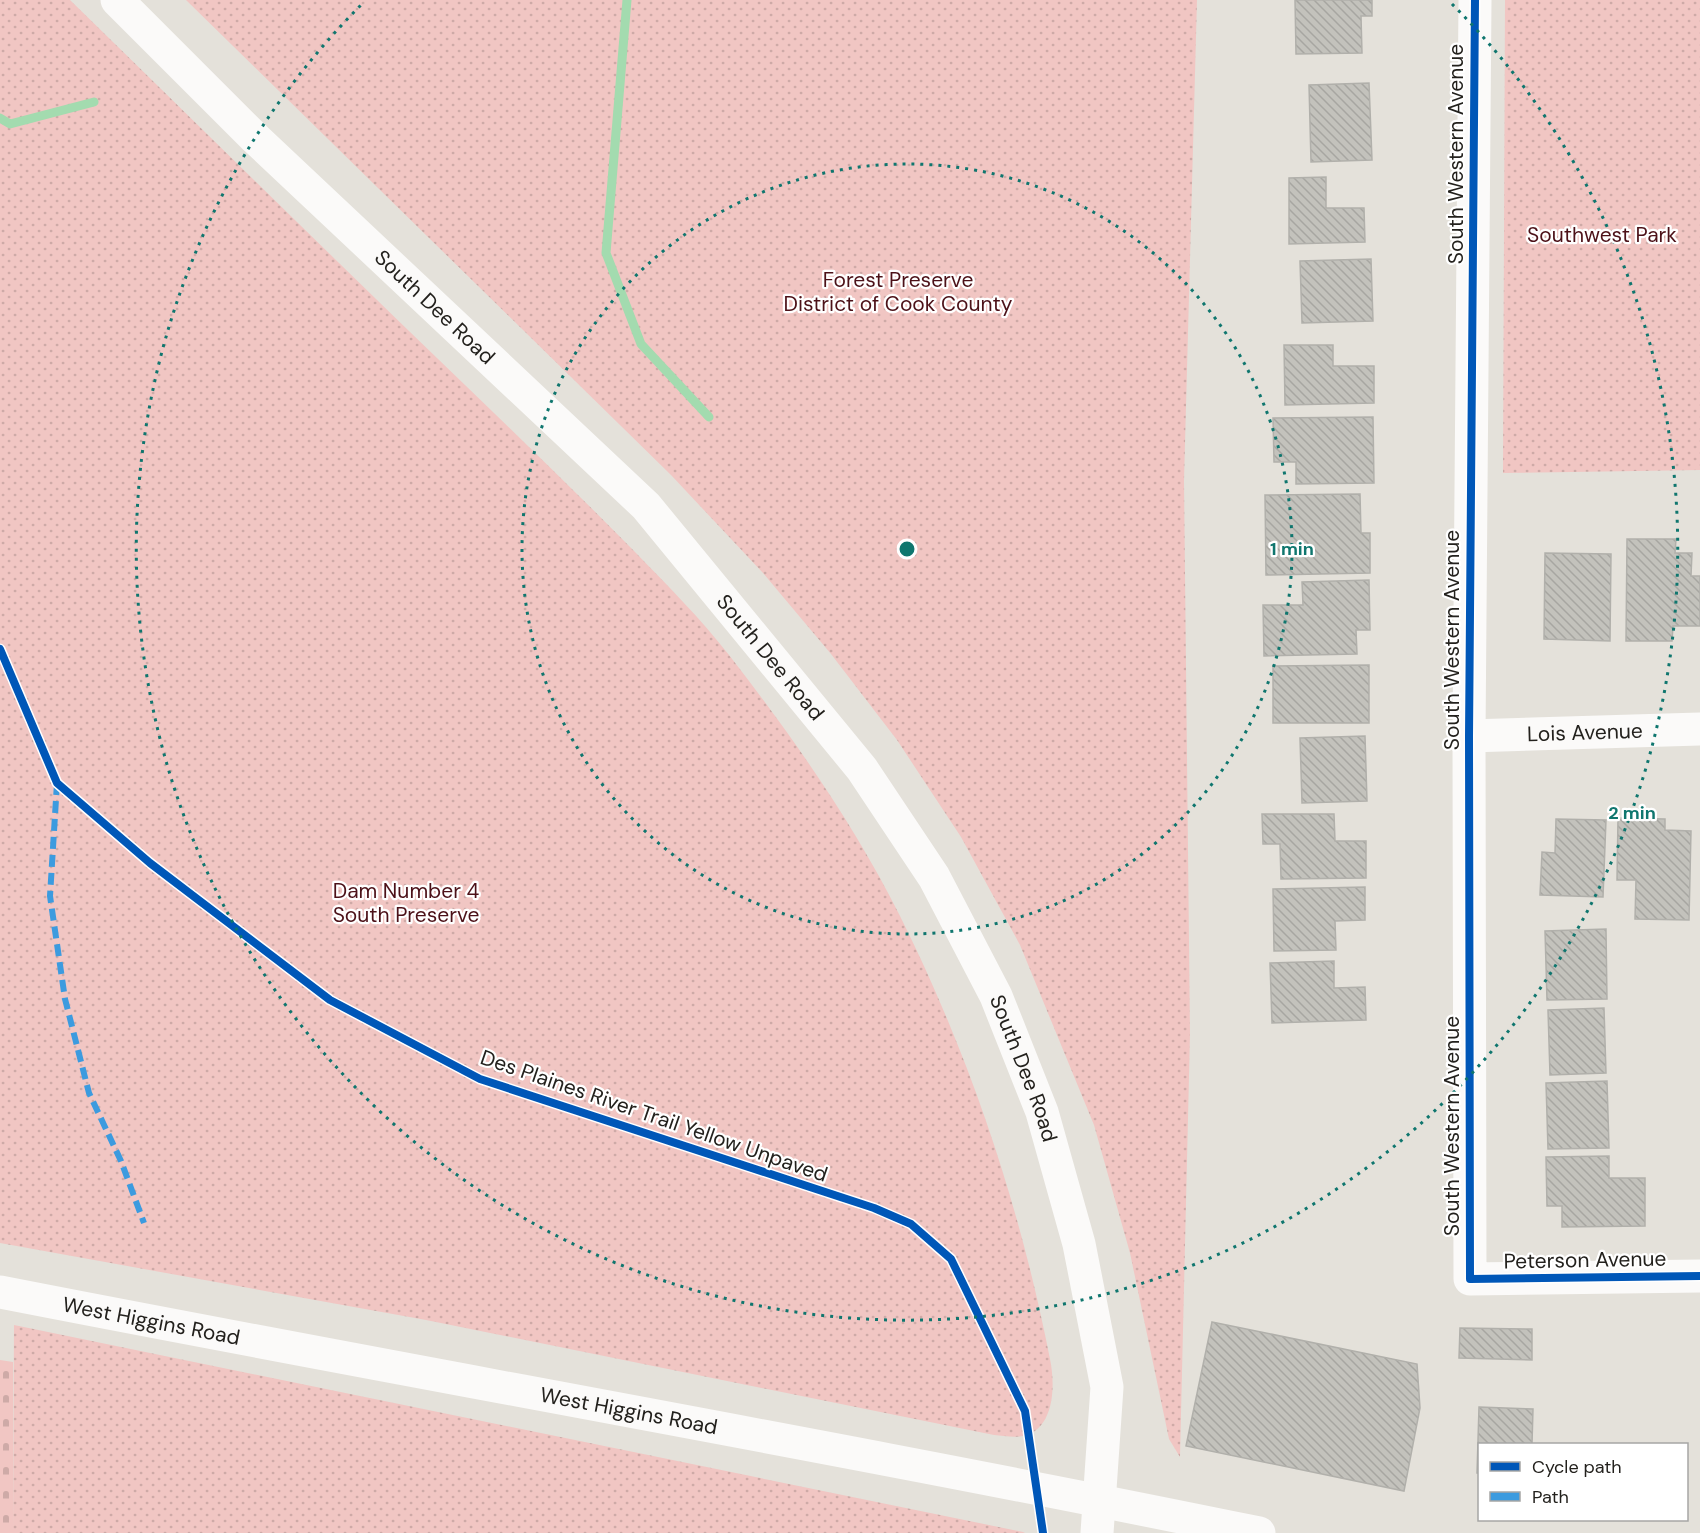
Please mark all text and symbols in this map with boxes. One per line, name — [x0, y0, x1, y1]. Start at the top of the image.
street label: South Western Avenue — [1442, 44, 1470, 264]
park label: Southwest Park — [1527, 221, 1677, 249]
street label: South Dee Road — [369, 244, 501, 371]
park label: Forest Preserve District of Cook County — [784, 266, 1013, 318]
street label: South Western Avenue — [1438, 530, 1466, 750]
text: 1 min — [1270, 537, 1314, 561]
centre of rings — [897, 539, 917, 559]
street label: South Dee Road — [710, 588, 830, 726]
street label: Lois Avenue — [1527, 717, 1643, 748]
text: 2 min — [1608, 801, 1656, 825]
park label: Dam Number 4 South Preserve — [333, 877, 480, 929]
street label: South Dee Road — [983, 991, 1064, 1145]
street label: South Western Avenue — [1438, 1016, 1466, 1236]
street label: Des Plaines River Trail Yellow Unpaved — [477, 1043, 831, 1189]
street label: Peterson Avenue — [1503, 1245, 1667, 1275]
street label: West Higgins Road — [60, 1290, 242, 1352]
street label: West Higgins Road — [538, 1381, 720, 1441]
legend — [1478, 1443, 1688, 1521]
text: Cycle path — [1532, 1455, 1622, 1479]
text: Path — [1532, 1485, 1569, 1509]

